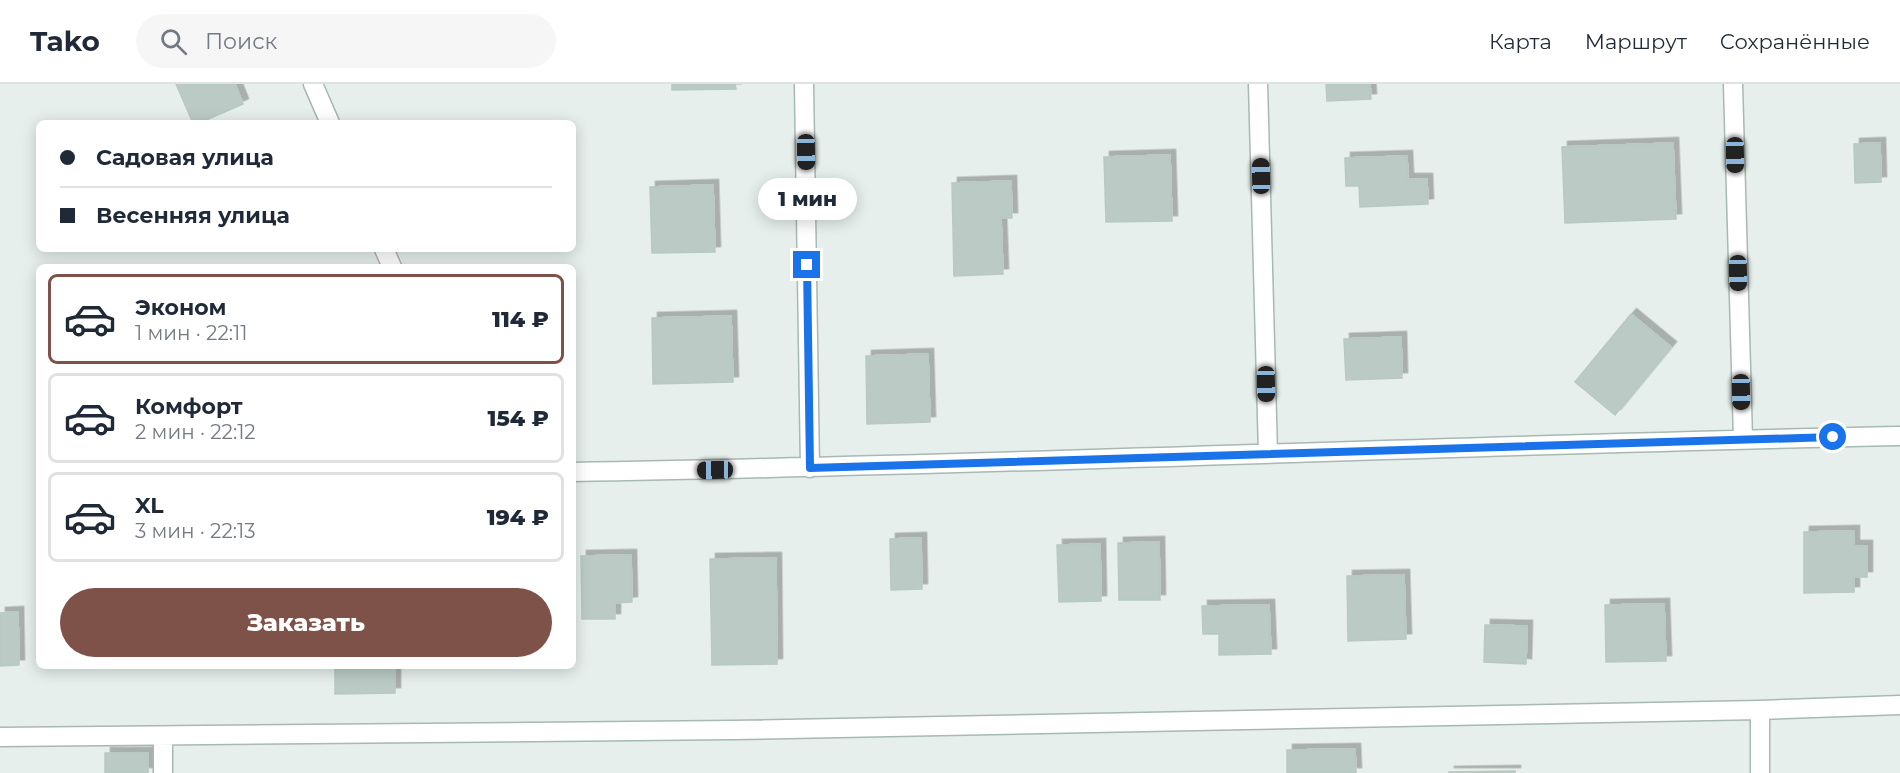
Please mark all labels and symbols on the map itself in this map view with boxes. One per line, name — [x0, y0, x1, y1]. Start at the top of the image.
car — [797, 134, 815, 170]
car — [1726, 137, 1744, 173]
car — [1252, 158, 1270, 194]
callout: 1 мин — [758, 178, 856, 220]
route end — [793, 251, 820, 278]
car — [1729, 255, 1747, 291]
car — [1257, 366, 1275, 402]
car — [1732, 374, 1750, 410]
route start — [1819, 423, 1846, 450]
car — [697, 461, 733, 479]

